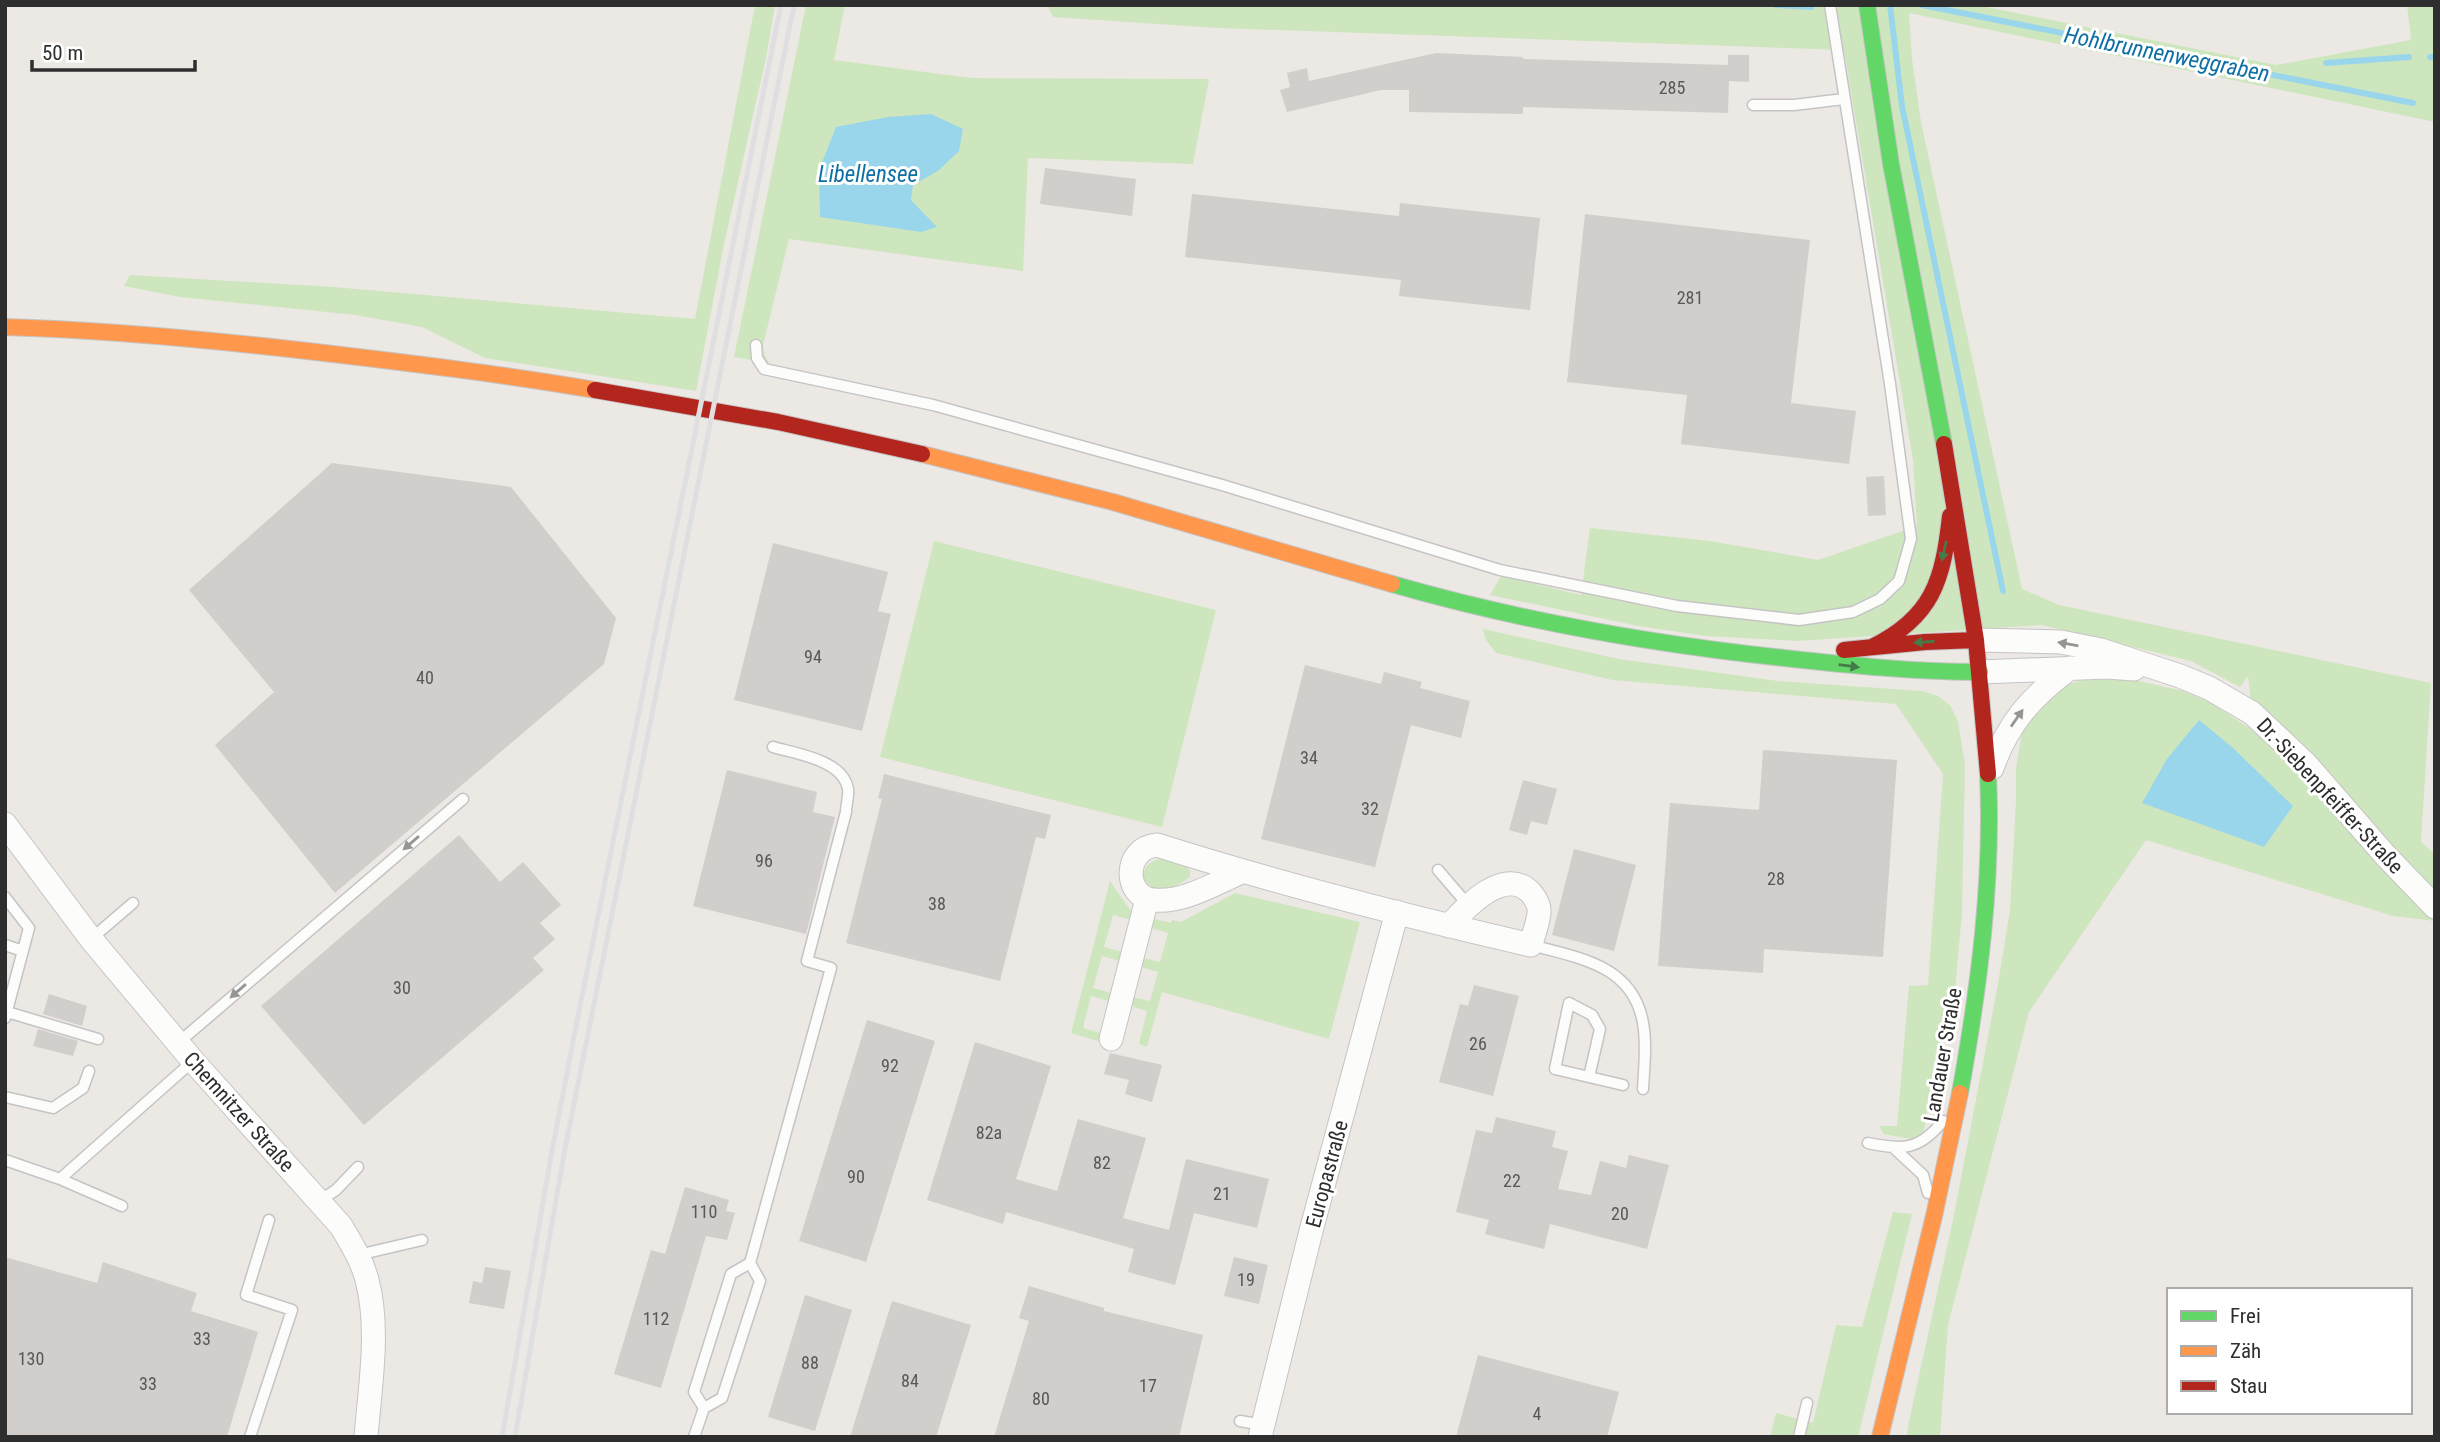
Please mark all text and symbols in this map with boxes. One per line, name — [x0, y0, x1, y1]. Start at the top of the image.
water label: Hohlbrunnenweggraben — [2062, 21, 2272, 88]
scale bar — [32, 28, 194, 72]
text: 50 m — [42, 41, 83, 65]
house number: 285 — [1659, 77, 1685, 98]
water label: Libellensee — [818, 161, 918, 188]
house number: 281 — [1677, 287, 1703, 308]
one-way arrow — [1938, 540, 1949, 562]
one-way arrow — [1913, 637, 1935, 648]
one-way arrow — [2057, 638, 2079, 649]
house number: 94 — [804, 646, 822, 667]
one-way arrow — [1839, 661, 1861, 672]
house number: 40 — [416, 667, 434, 688]
one-way arrow — [2010, 709, 2024, 727]
street label: Dr.-Siebenpfeiffer-Straße — [2252, 713, 2408, 879]
house number: 34 — [1300, 747, 1318, 768]
house number: 32 — [1361, 798, 1379, 819]
one-way arrow — [402, 835, 420, 851]
house number: 96 — [755, 850, 773, 871]
house number: 28 — [1767, 868, 1785, 889]
house number: 38 — [928, 893, 946, 914]
house number: 30 — [393, 977, 411, 998]
one-way arrow — [230, 983, 247, 998]
street label: Landauer Straße — [1919, 986, 1967, 1124]
house number: 26 — [1469, 1033, 1487, 1054]
street label: Chemnitzer Straße — [179, 1047, 299, 1177]
house number: 92 — [881, 1055, 899, 1076]
street label: Europastraße — [1301, 1118, 1353, 1230]
house number: 82a — [976, 1122, 1002, 1143]
house number: 82 — [1093, 1152, 1111, 1173]
house number: 90 — [847, 1166, 865, 1187]
house number: 22 — [1503, 1170, 1521, 1191]
house number: 21 — [1213, 1183, 1231, 1204]
house number: 110 — [691, 1201, 717, 1222]
house number: 20 — [1611, 1203, 1629, 1224]
house number: 19 — [1237, 1269, 1255, 1290]
legend — [2167, 1288, 2412, 1414]
text: Frei — [2230, 1304, 2261, 1328]
house number: 112 — [643, 1308, 669, 1329]
house number: 33 — [193, 1328, 211, 1349]
text: Zäh — [2230, 1339, 2261, 1363]
house number: 130 — [18, 1348, 44, 1369]
house number: 88 — [801, 1352, 819, 1373]
house number: 84 — [901, 1370, 919, 1391]
house number: 33 — [139, 1373, 157, 1394]
text: Stau — [2230, 1374, 2267, 1398]
house number: 17 — [1139, 1375, 1157, 1396]
house number: 80 — [1032, 1388, 1050, 1409]
house number: 4 — [1533, 1403, 1542, 1424]

